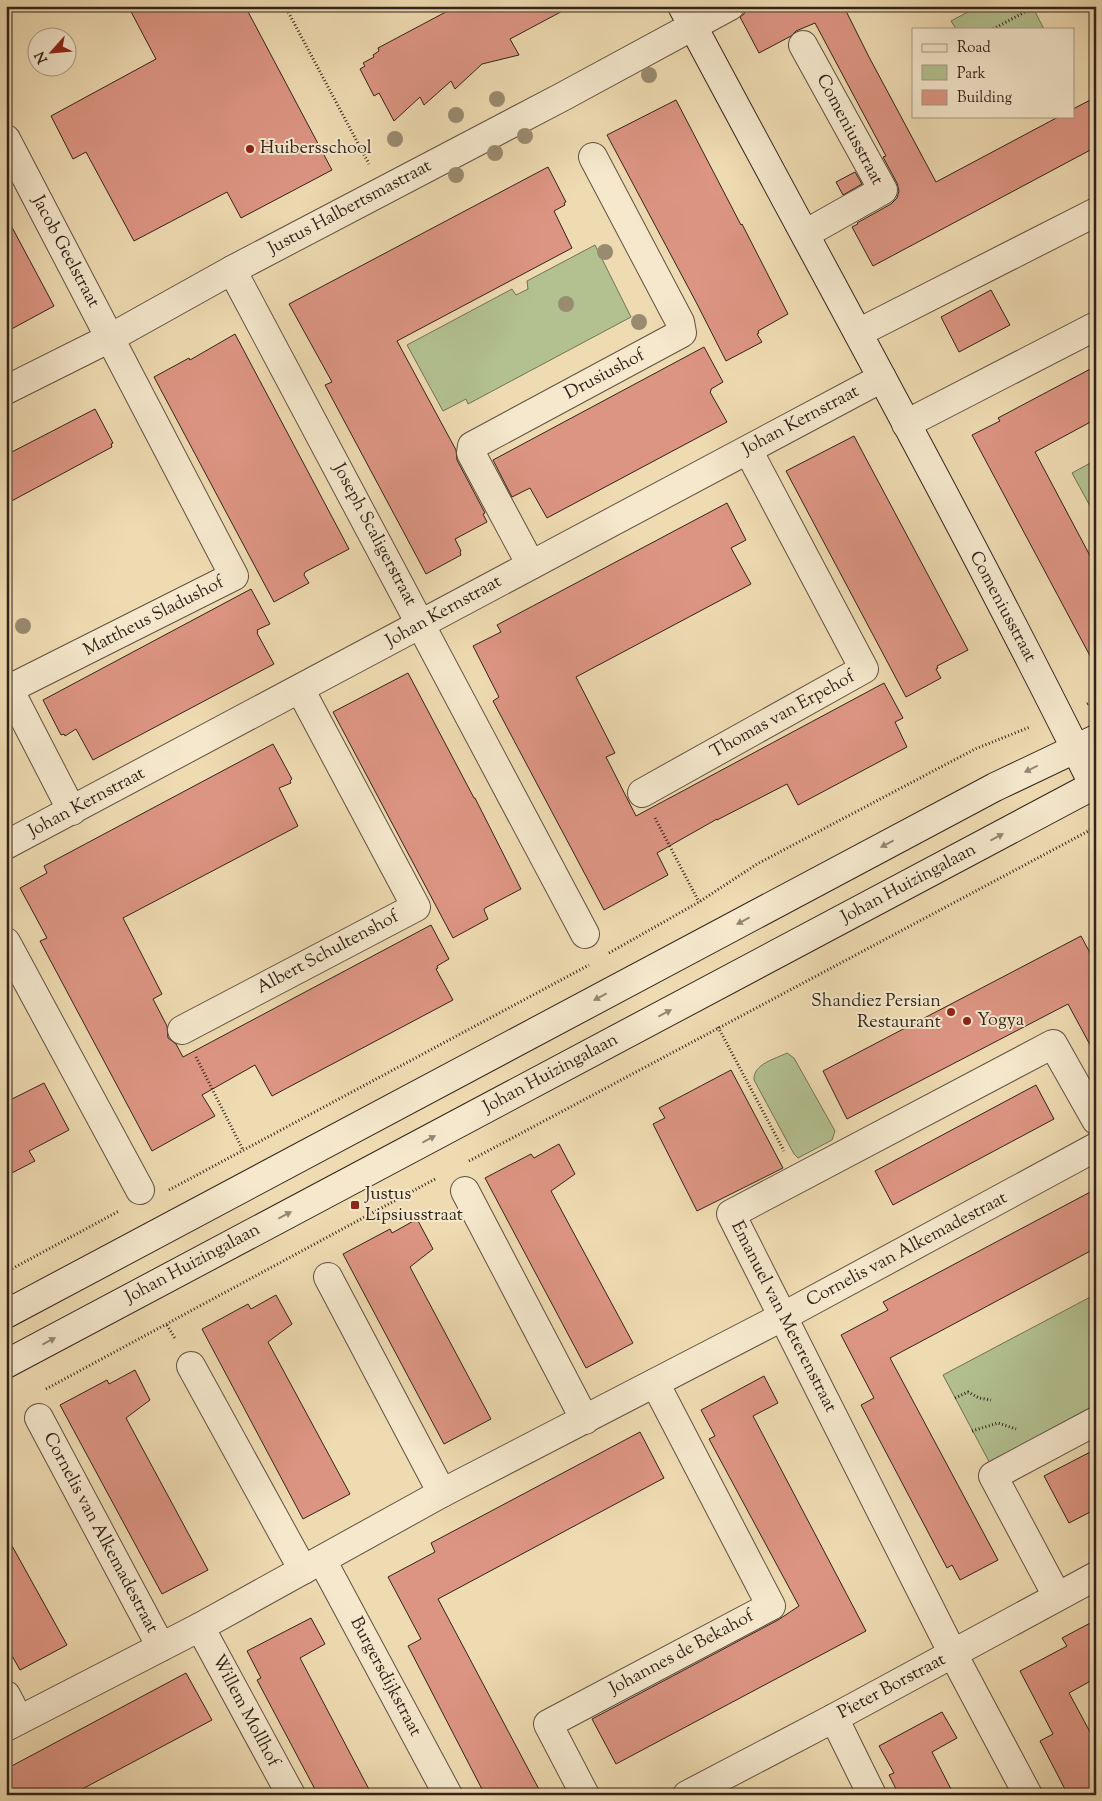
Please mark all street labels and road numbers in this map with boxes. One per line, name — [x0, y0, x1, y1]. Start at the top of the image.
street label: Comeniusstraat — [809, 70, 889, 190]
street label: Justus Halbertsmastraat — [263, 154, 436, 263]
street label: Jacob Geelstraat — [24, 190, 106, 313]
street label: Drusiushof — [560, 343, 650, 407]
street label: Johan Kernstraat — [737, 379, 864, 463]
street label: Joseph Scaligerstraat — [325, 458, 423, 611]
street label: Comeniusstraat — [962, 547, 1042, 667]
street label: Johan Kernstraat — [380, 569, 507, 655]
street label: Mattheus Sladushof — [79, 570, 230, 664]
street label: Thomas van Erpehof — [706, 664, 861, 766]
street label: Johan Kernstraat — [23, 761, 150, 845]
street label: Johan Huizingalaan — [836, 837, 982, 931]
street label: Albert Schultenshof — [252, 904, 404, 1002]
street label: Johan Huizingalaan — [478, 1027, 624, 1121]
street label: Cornelis van Alkemadestraat — [802, 1186, 1012, 1314]
street label: Johan Huizingalaan — [120, 1217, 266, 1311]
street label: Emanuel van Meterenstraat — [723, 1217, 843, 1417]
street label: Cornelis van Alkemadestraat — [36, 1428, 164, 1638]
street label: Johannes de Bekahof — [604, 1603, 760, 1703]
street label: Burgersdijkstraat — [343, 1613, 427, 1741]
street label: Pieter Borstraat — [833, 1648, 951, 1726]
street label: Willem Mollhof — [205, 1650, 286, 1772]

